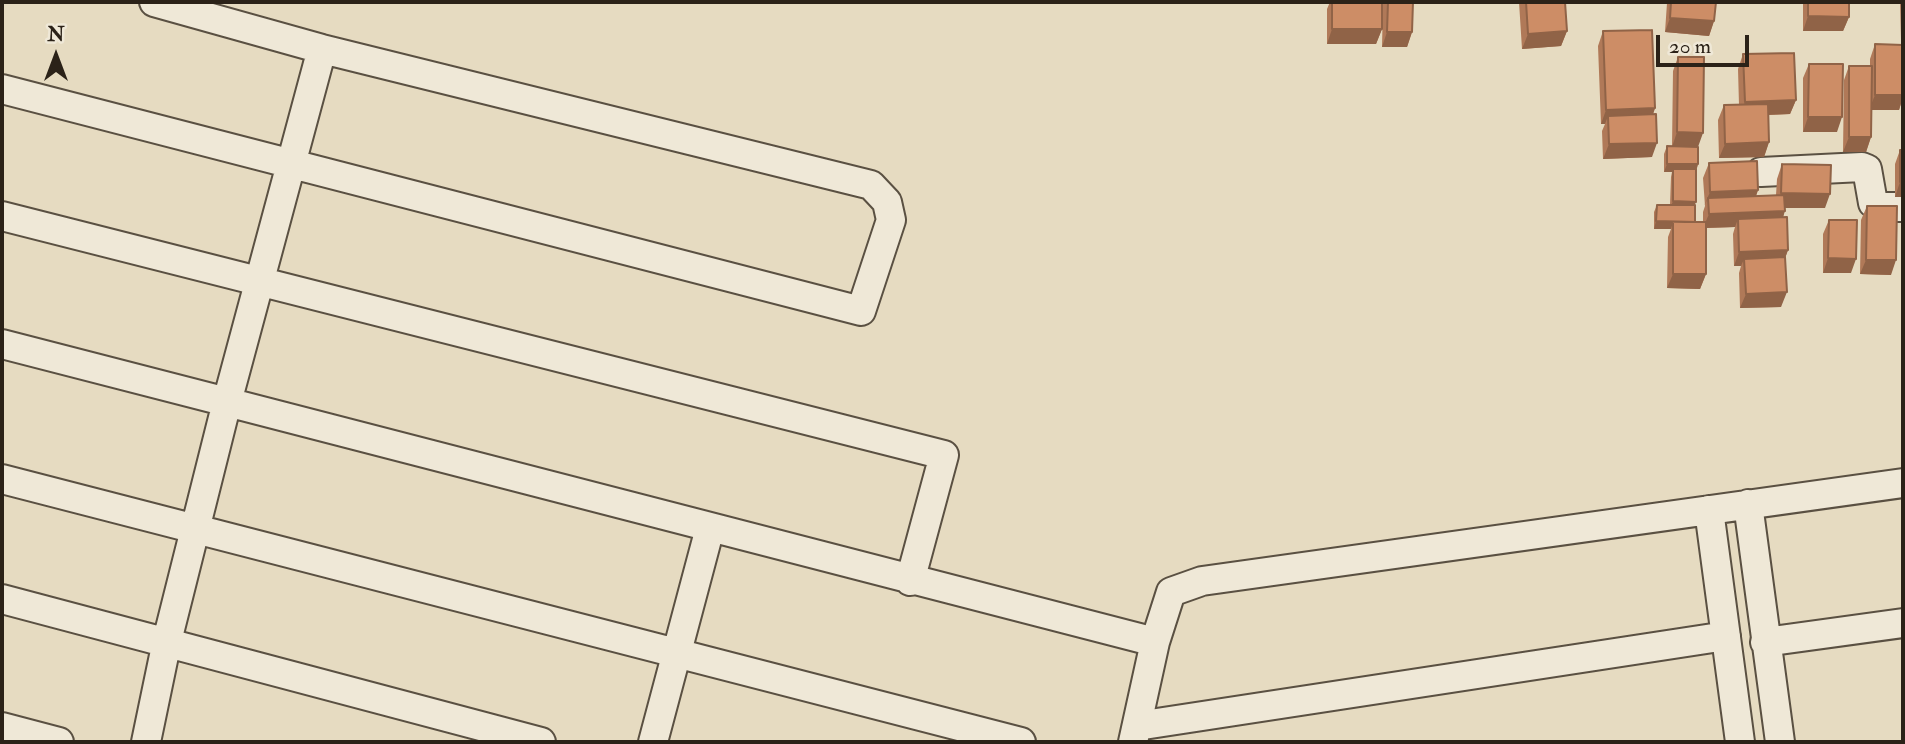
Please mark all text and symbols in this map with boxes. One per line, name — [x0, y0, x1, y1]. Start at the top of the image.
north arrow — [21, 21, 91, 91]
scale bar — [1660, 21, 1753, 65]
text: N — [47, 23, 65, 47]
text: 20 m — [1669, 33, 1711, 60]

